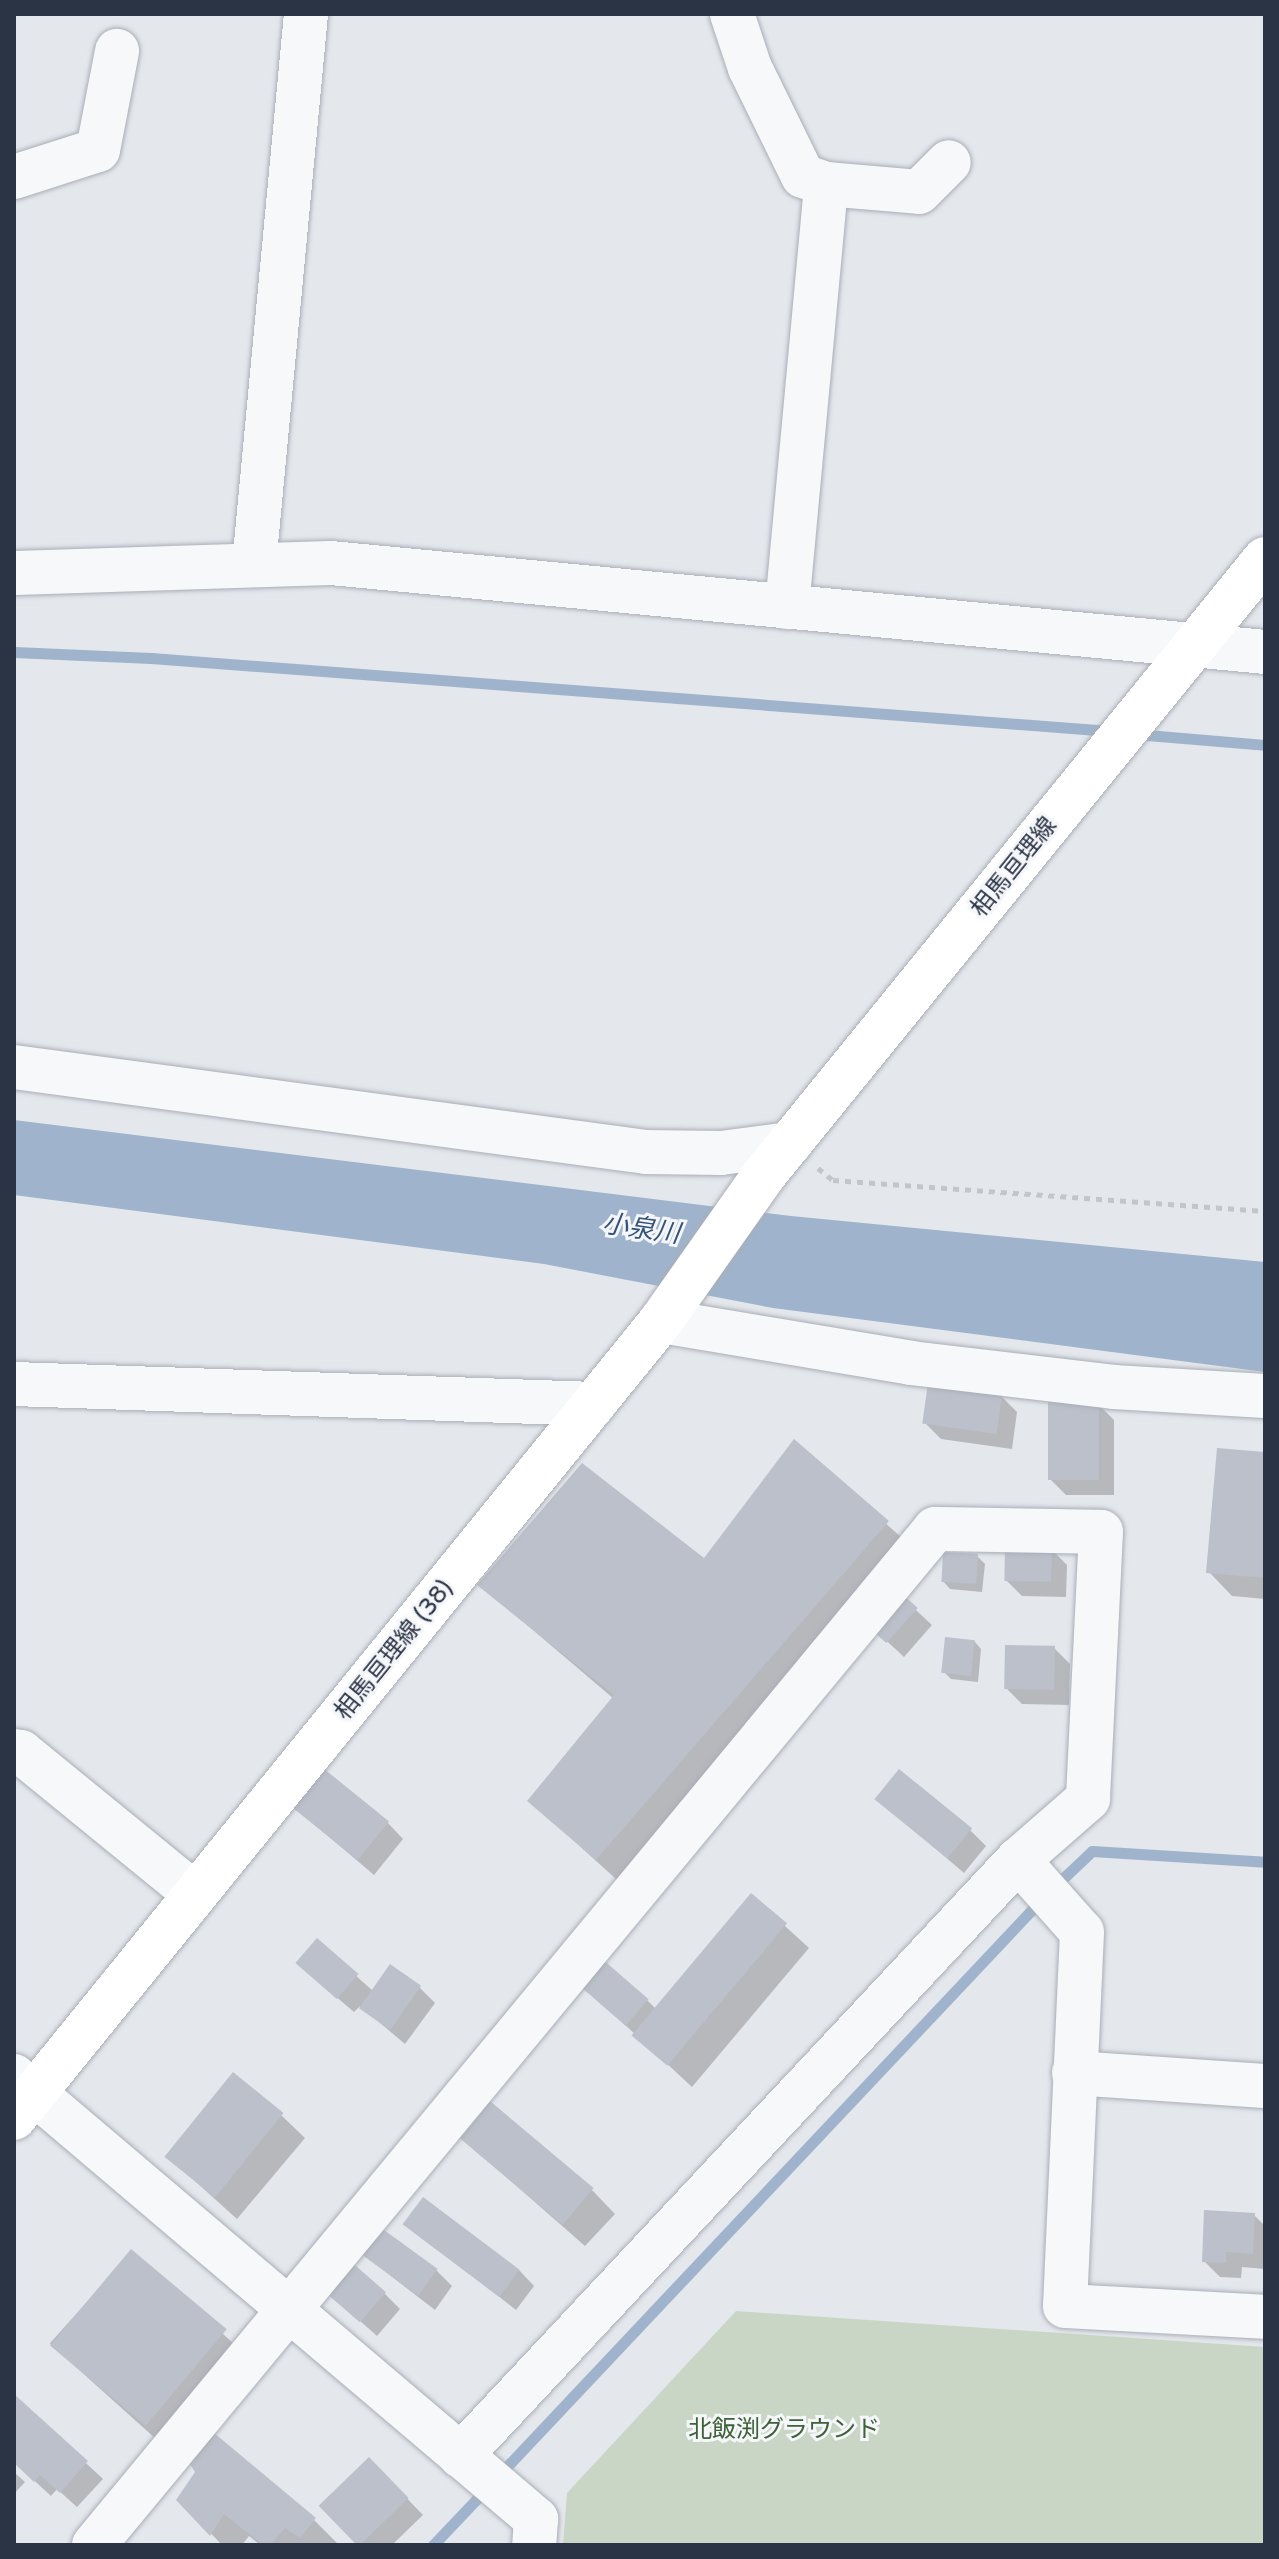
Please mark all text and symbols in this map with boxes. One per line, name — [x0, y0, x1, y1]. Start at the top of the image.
street label: 相馬亘理線 — [965, 811, 1063, 923]
water label: 小泉川 — [600, 1208, 682, 1250]
street label: 相馬亘理線 (38) — [329, 1574, 459, 1726]
park label: 北飯渕グラウンド — [688, 2416, 880, 2444]

